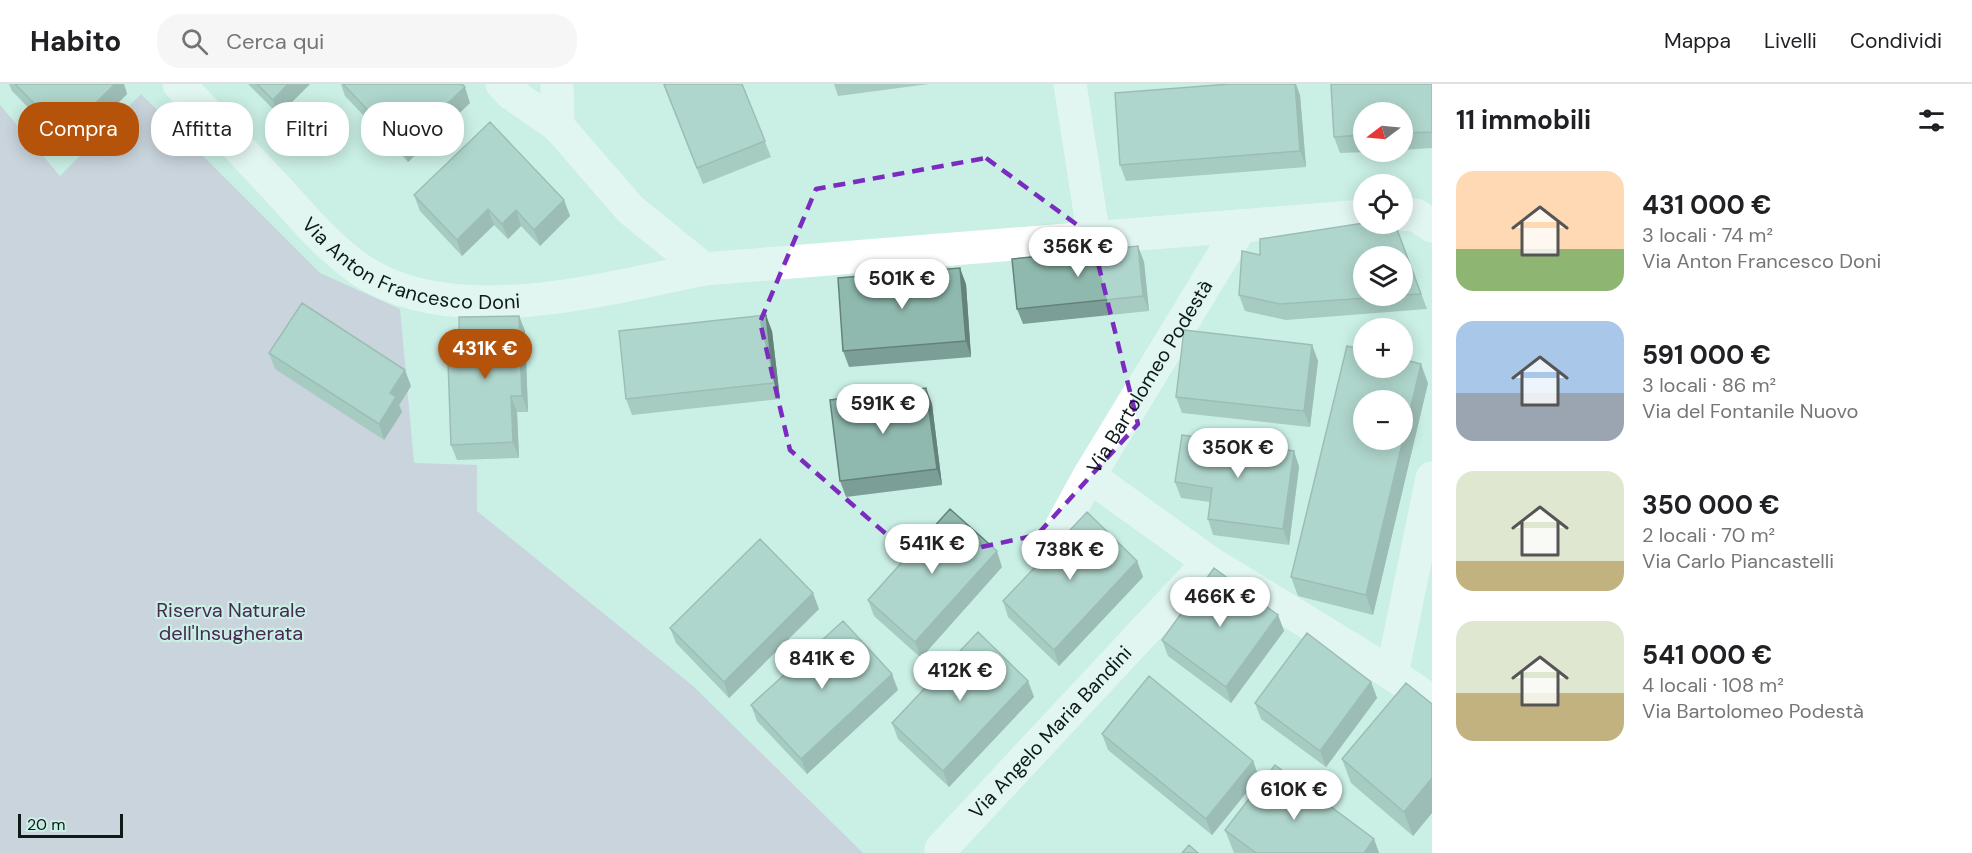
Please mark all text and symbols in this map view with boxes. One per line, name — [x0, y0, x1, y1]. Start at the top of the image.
search box — [157, 14, 577, 68]
text: Habito — [30, 23, 121, 60]
icon: search — [178, 25, 211, 58]
text: Cerca qui — [226, 27, 324, 56]
text: Mappa — [1664, 27, 1731, 55]
text: Livelli — [1764, 27, 1817, 55]
text: Condividi — [1850, 27, 1942, 55]
chip: Compra — [18, 102, 139, 156]
chip: Affitta — [151, 102, 253, 156]
chip: Filtri — [265, 102, 349, 156]
chip: Nuovo — [361, 102, 464, 156]
north arrow — [1353, 102, 1413, 162]
map controls — [1353, 102, 1413, 450]
text: 11 immobili — [1456, 103, 1591, 137]
icon: filters — [1915, 104, 1948, 137]
button: locate — [1353, 174, 1413, 234]
text: 431 000 € — [1642, 188, 1772, 222]
icon: home — [1504, 195, 1576, 267]
street label: Via Anton Francesco Doni — [296, 211, 521, 315]
text: 3 locali · 74 m² — [1642, 222, 1773, 248]
pin: 356K € — [1029, 227, 1127, 278]
text: 356K € — [1043, 233, 1113, 259]
button: layers — [1353, 246, 1413, 306]
text: Via Anton Francesco Doni — [1642, 248, 1881, 274]
pin: 501K € — [853, 259, 951, 310]
text: 501K € — [868, 265, 936, 291]
street label: Via Bartolomeo Podestà — [1081, 275, 1218, 478]
button: + — [1353, 318, 1413, 378]
pin: 431K € — [436, 329, 534, 380]
text: 431K € — [452, 335, 518, 361]
text: 591 000 € — [1642, 338, 1771, 372]
icon: home — [1504, 345, 1576, 417]
text: 3 locali · 86 m² — [1642, 372, 1776, 398]
pin: 591K € — [834, 384, 932, 435]
text: 591K € — [850, 390, 916, 416]
button: − — [1353, 390, 1413, 450]
text: Via del Fontanile Nuovo — [1642, 398, 1858, 424]
pin: 350K € — [1189, 428, 1287, 479]
text: 350K € — [1202, 434, 1274, 460]
text: 350 000 € — [1642, 488, 1780, 522]
icon: home — [1504, 495, 1576, 567]
text: 2 locali · 70 m² — [1642, 522, 1775, 548]
pin: 541K € — [883, 524, 981, 575]
text: 541K € — [899, 530, 965, 556]
pin: 738K € — [1021, 530, 1119, 581]
text: 738K € — [1036, 536, 1104, 562]
text: Via Carlo Piancastelli — [1642, 548, 1834, 574]
pin: 466K € — [1171, 577, 1269, 628]
text: 466K € — [1184, 583, 1256, 609]
park label: Riserva Naturale dell'Insugherata — [156, 597, 306, 646]
text: 541 000 € — [1642, 638, 1772, 672]
pin: 841K € — [773, 639, 871, 690]
street label: Via Angelo Maria Bandini — [963, 640, 1137, 824]
text: 841K € — [789, 645, 855, 671]
icon: home — [1504, 645, 1576, 717]
pin: 412K € — [911, 651, 1009, 702]
text: 412K € — [927, 657, 993, 683]
text: 4 locali · 108 m² — [1642, 672, 1784, 698]
text: Via Bartolomeo Podestà — [1642, 698, 1864, 724]
pin: 610K € — [1245, 770, 1343, 821]
text: 610K € — [1260, 776, 1328, 802]
scale bar — [18, 811, 123, 838]
text: 20 m — [27, 814, 66, 835]

